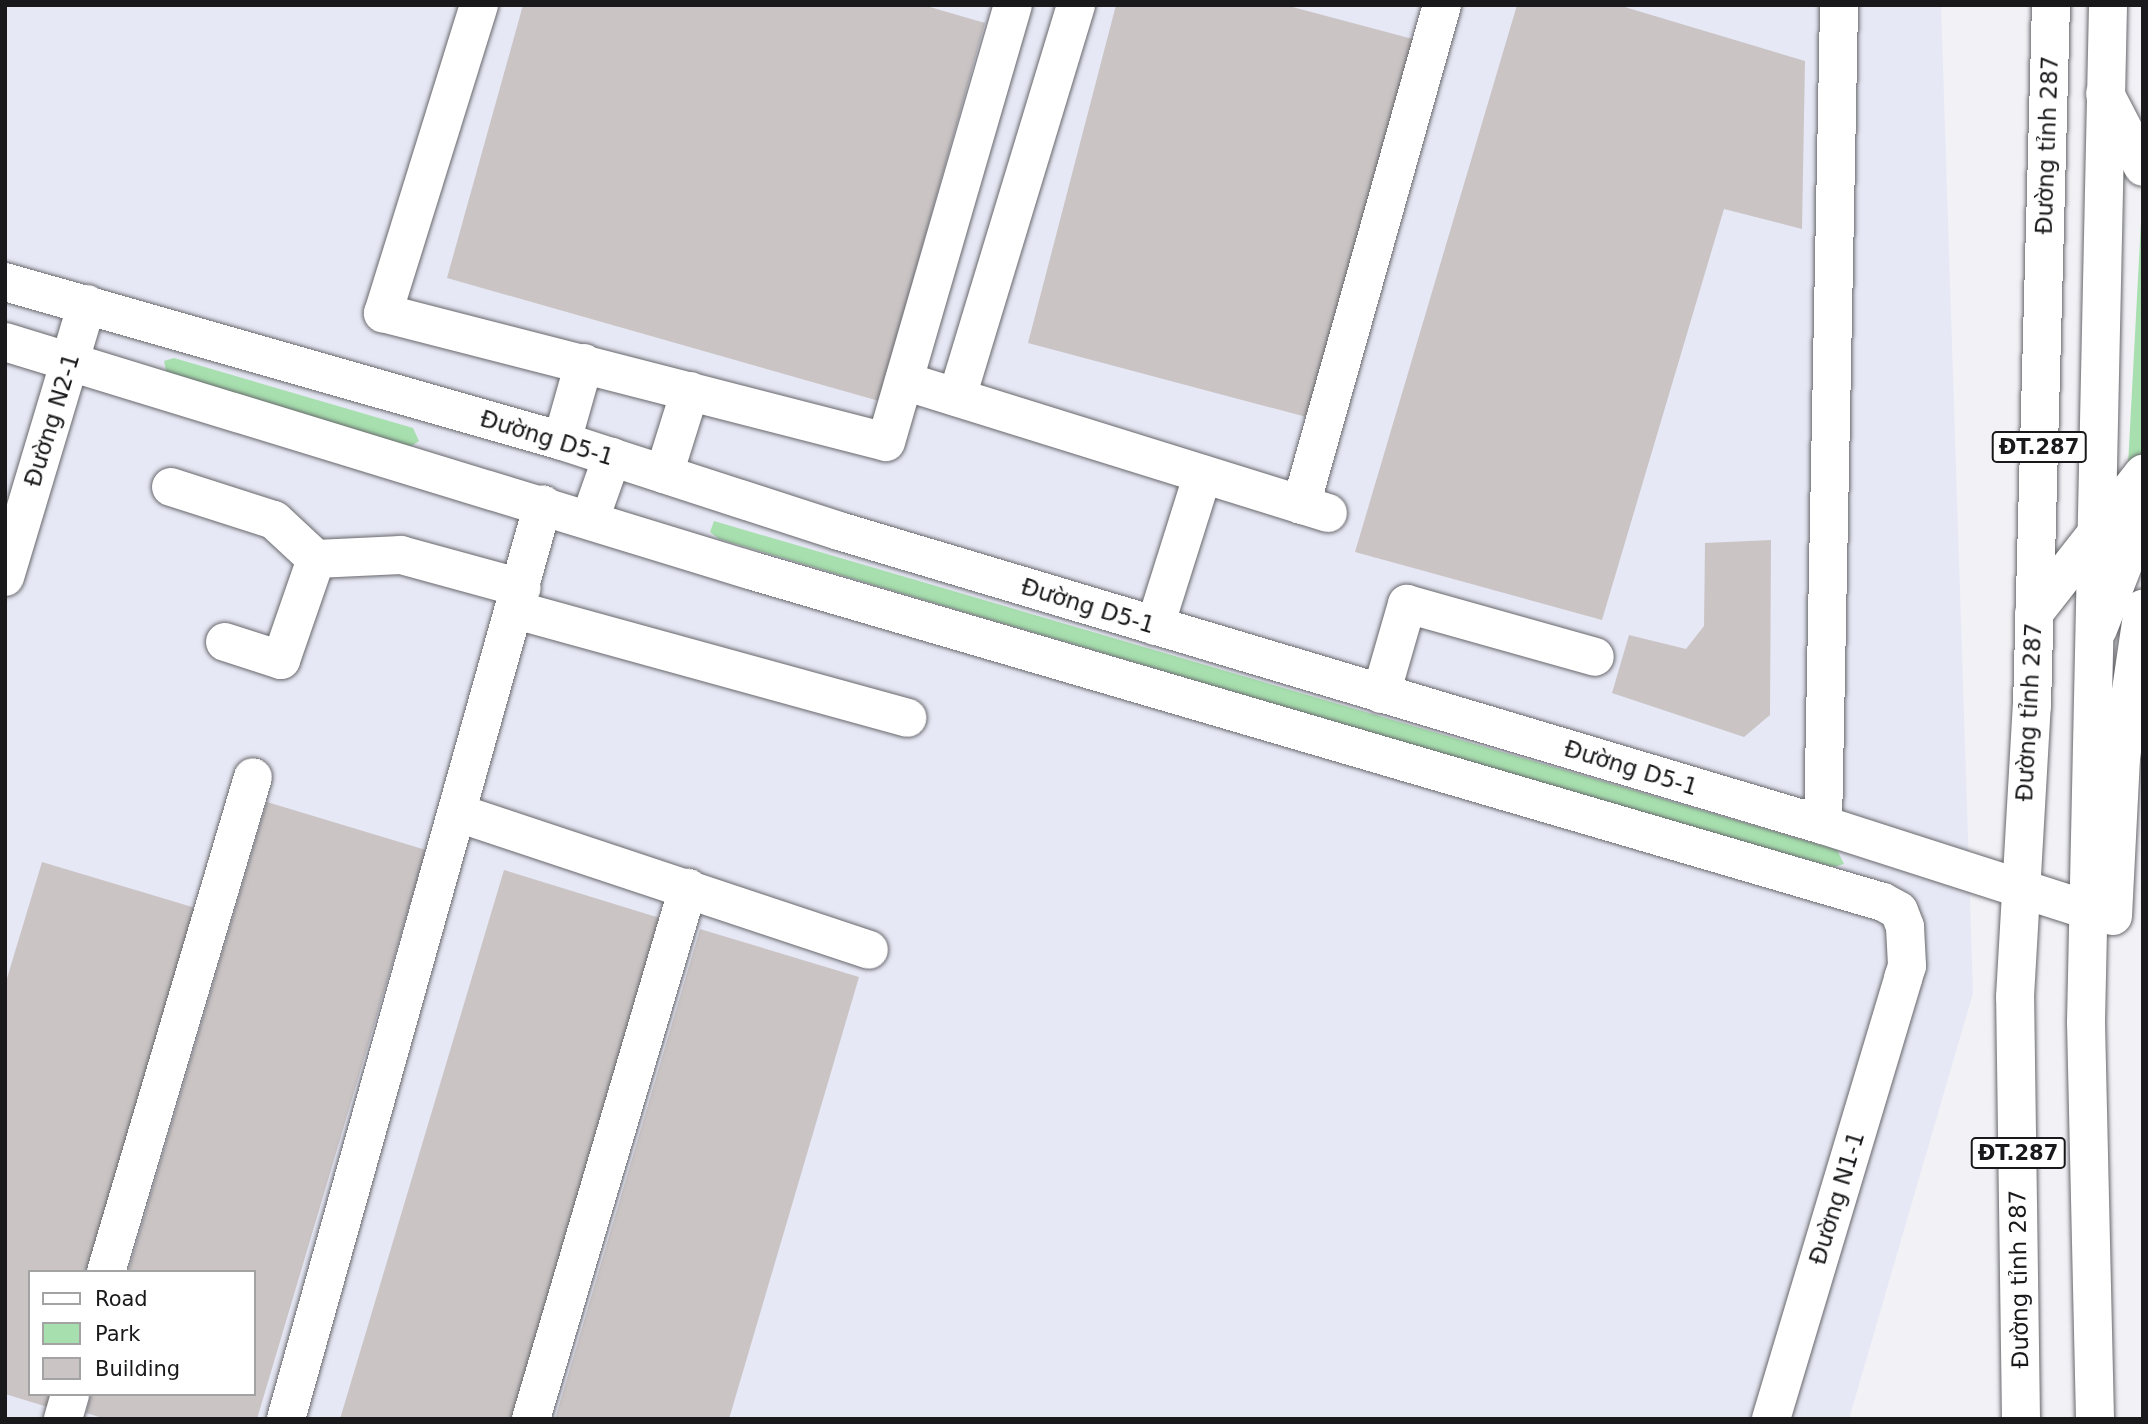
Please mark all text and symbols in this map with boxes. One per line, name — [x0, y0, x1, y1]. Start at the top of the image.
street label: Đường tỉnh 287 — [2030, 55, 2064, 235]
street label: Đường N2-1 — [19, 350, 85, 490]
street label: Đường D5-1 — [477, 405, 617, 471]
road number: ĐT.287 — [1990, 430, 2088, 464]
street label: Đường D5-1 — [1018, 573, 1158, 639]
street label: Đường tỉnh 287 — [2011, 622, 2047, 802]
street label: Đường D5-1 — [1561, 735, 1701, 801]
street label: Đường N1-1 — [1804, 1128, 1870, 1268]
road number: ĐT.287 — [1969, 1136, 2067, 1170]
street label: Đường tỉnh 287 — [2004, 1189, 2034, 1369]
legend — [28, 1270, 256, 1396]
text: Road — [95, 1287, 148, 1311]
text: Park — [95, 1322, 140, 1346]
text: Building — [95, 1357, 180, 1381]

